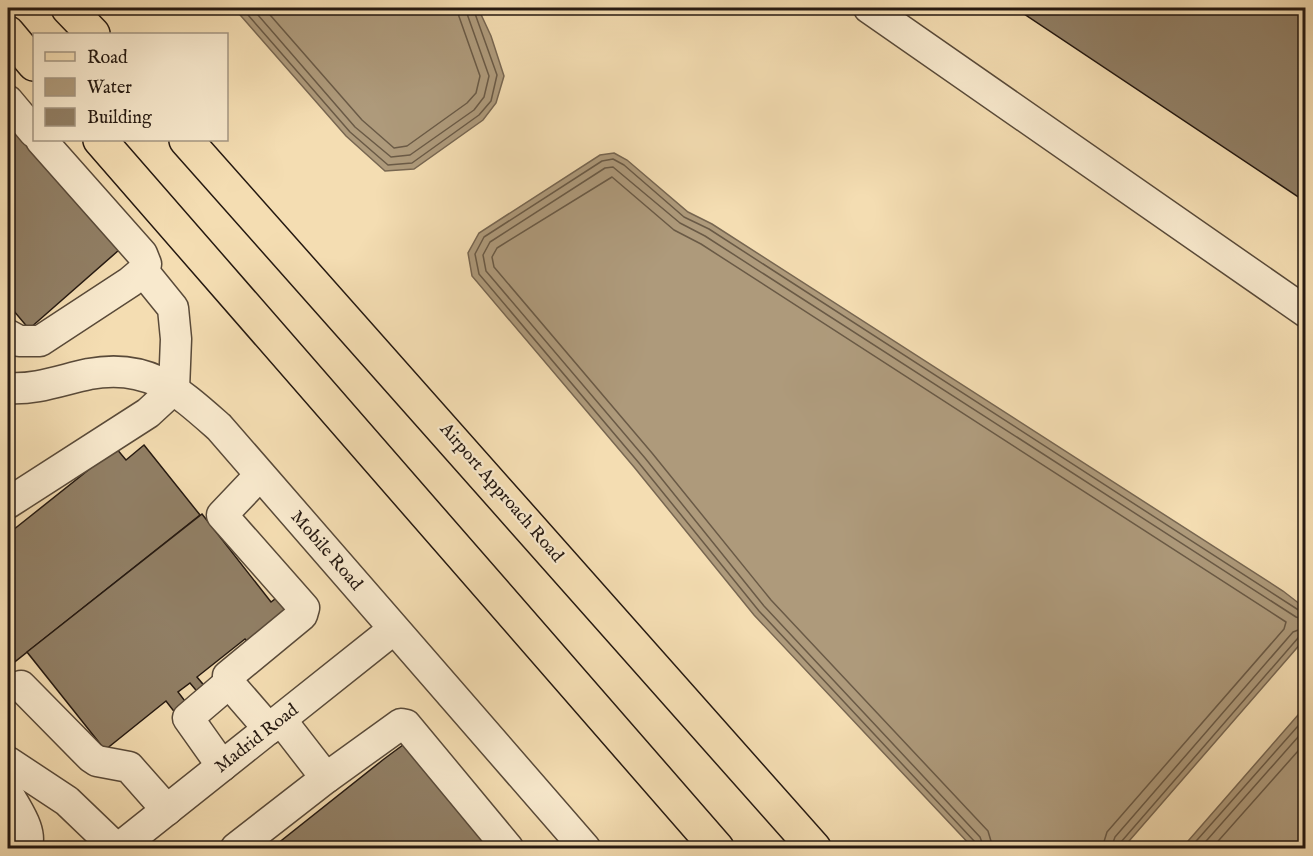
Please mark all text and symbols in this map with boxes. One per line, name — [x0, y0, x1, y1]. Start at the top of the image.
legend — [33, 33, 228, 141]
text: Road — [87, 47, 128, 70]
text: Water — [87, 77, 132, 100]
text: Building — [87, 107, 152, 130]
street label: Airport Approach Road — [433, 418, 568, 568]
street label: Mobile Road — [285, 506, 367, 596]
street label: Madrid Road — [211, 699, 304, 779]

